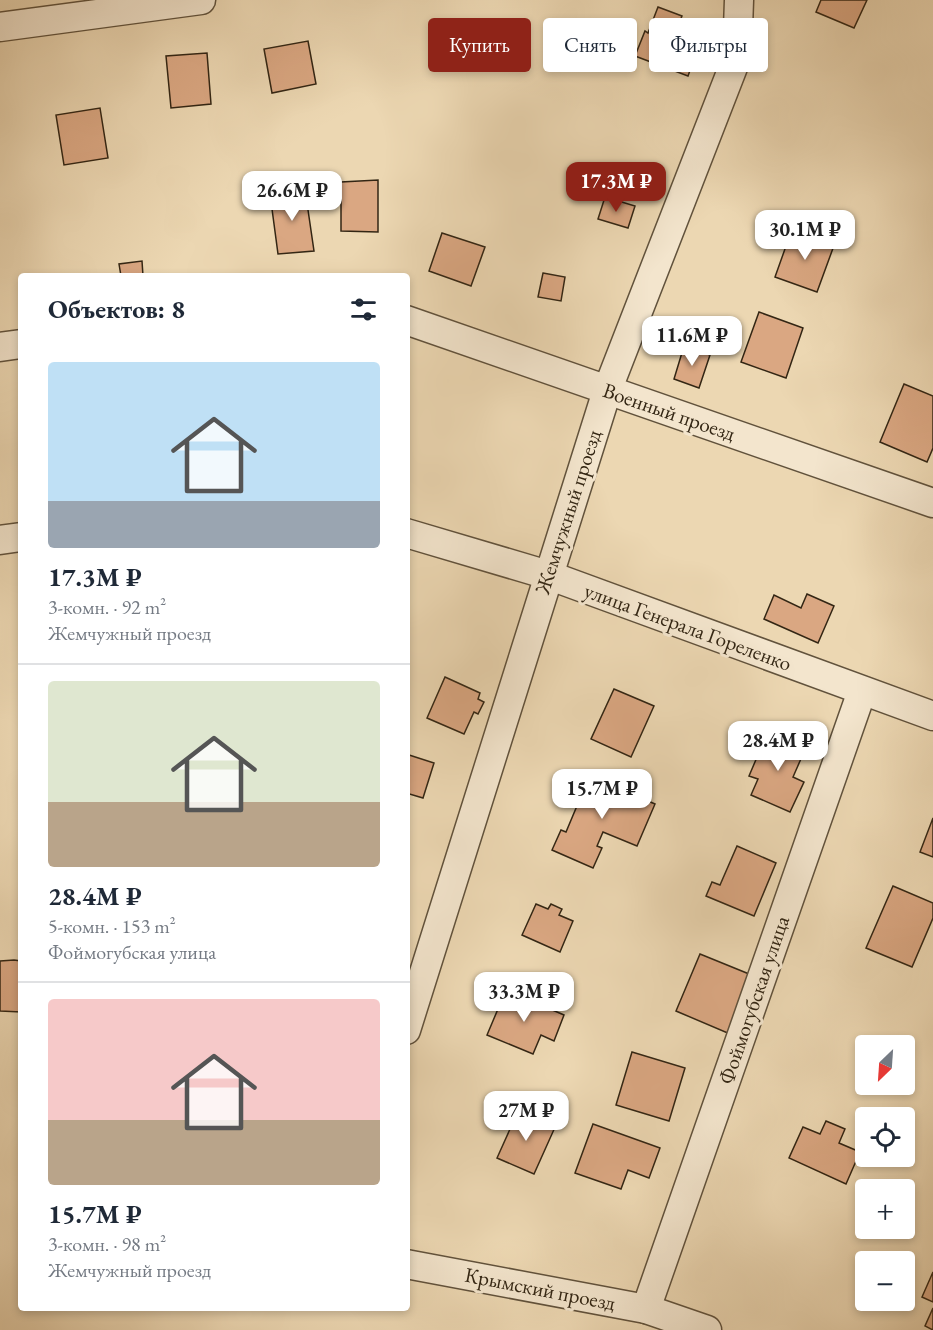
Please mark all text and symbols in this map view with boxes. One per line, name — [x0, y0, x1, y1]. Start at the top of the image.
chip: Купить — [428, 18, 531, 72]
chip: Снять — [543, 18, 637, 72]
chip: Фильтры — [649, 18, 768, 72]
pin: 17.3M ₽ — [561, 162, 671, 213]
text: 17.3M ₽ — [580, 168, 652, 194]
pin: 26.6M ₽ — [237, 171, 347, 222]
text: 26.6M ₽ — [256, 177, 328, 203]
pin: 30.1M ₽ — [750, 210, 860, 261]
text: 30.1M ₽ — [769, 216, 841, 242]
text: Объектов: 8 — [48, 292, 185, 326]
icon: filters — [347, 293, 380, 326]
pin: 11.6M ₽ — [637, 316, 747, 367]
text: 11.6M ₽ — [656, 322, 728, 348]
street label: Военный проезд — [599, 376, 739, 447]
icon: home — [160, 401, 268, 509]
street label: Жемчужный проезд — [528, 426, 607, 598]
text: 17.3M ₽ — [48, 560, 142, 594]
street label: улица Генерала Гореленко — [581, 576, 796, 677]
text: 3-комн. · 92 m² — [48, 594, 166, 620]
text: Жемчужный проезд — [48, 620, 211, 646]
icon: home — [160, 720, 268, 828]
pin: 28.4M ₽ — [723, 721, 833, 772]
text: 28.4M ₽ — [742, 727, 814, 753]
pin: 15.7M ₽ — [547, 769, 657, 820]
text: 15.7M ₽ — [566, 775, 638, 801]
text: 28.4M ₽ — [48, 879, 142, 913]
street label: Фоймогубская улица — [712, 911, 795, 1088]
text: 5-комн. · 153 m² — [48, 913, 176, 939]
text: Фоймогубская улица — [48, 939, 216, 965]
pin: 33.3M ₽ — [469, 972, 579, 1023]
text: 33.3M ₽ — [488, 978, 560, 1004]
north arrow — [855, 1035, 915, 1095]
map controls — [855, 1035, 915, 1311]
icon: home — [160, 1038, 268, 1146]
pin: 27M ₽ — [484, 1091, 568, 1142]
text: 27M ₽ — [498, 1097, 554, 1123]
button: locate — [855, 1107, 915, 1167]
button: + — [855, 1179, 915, 1239]
text: 15.7M ₽ — [48, 1197, 142, 1231]
text: 3-комн. · 98 m² — [48, 1231, 166, 1257]
button: − — [855, 1251, 915, 1311]
text: Жемчужный проезд — [48, 1257, 211, 1283]
street label: Крымский проезд — [463, 1261, 618, 1316]

